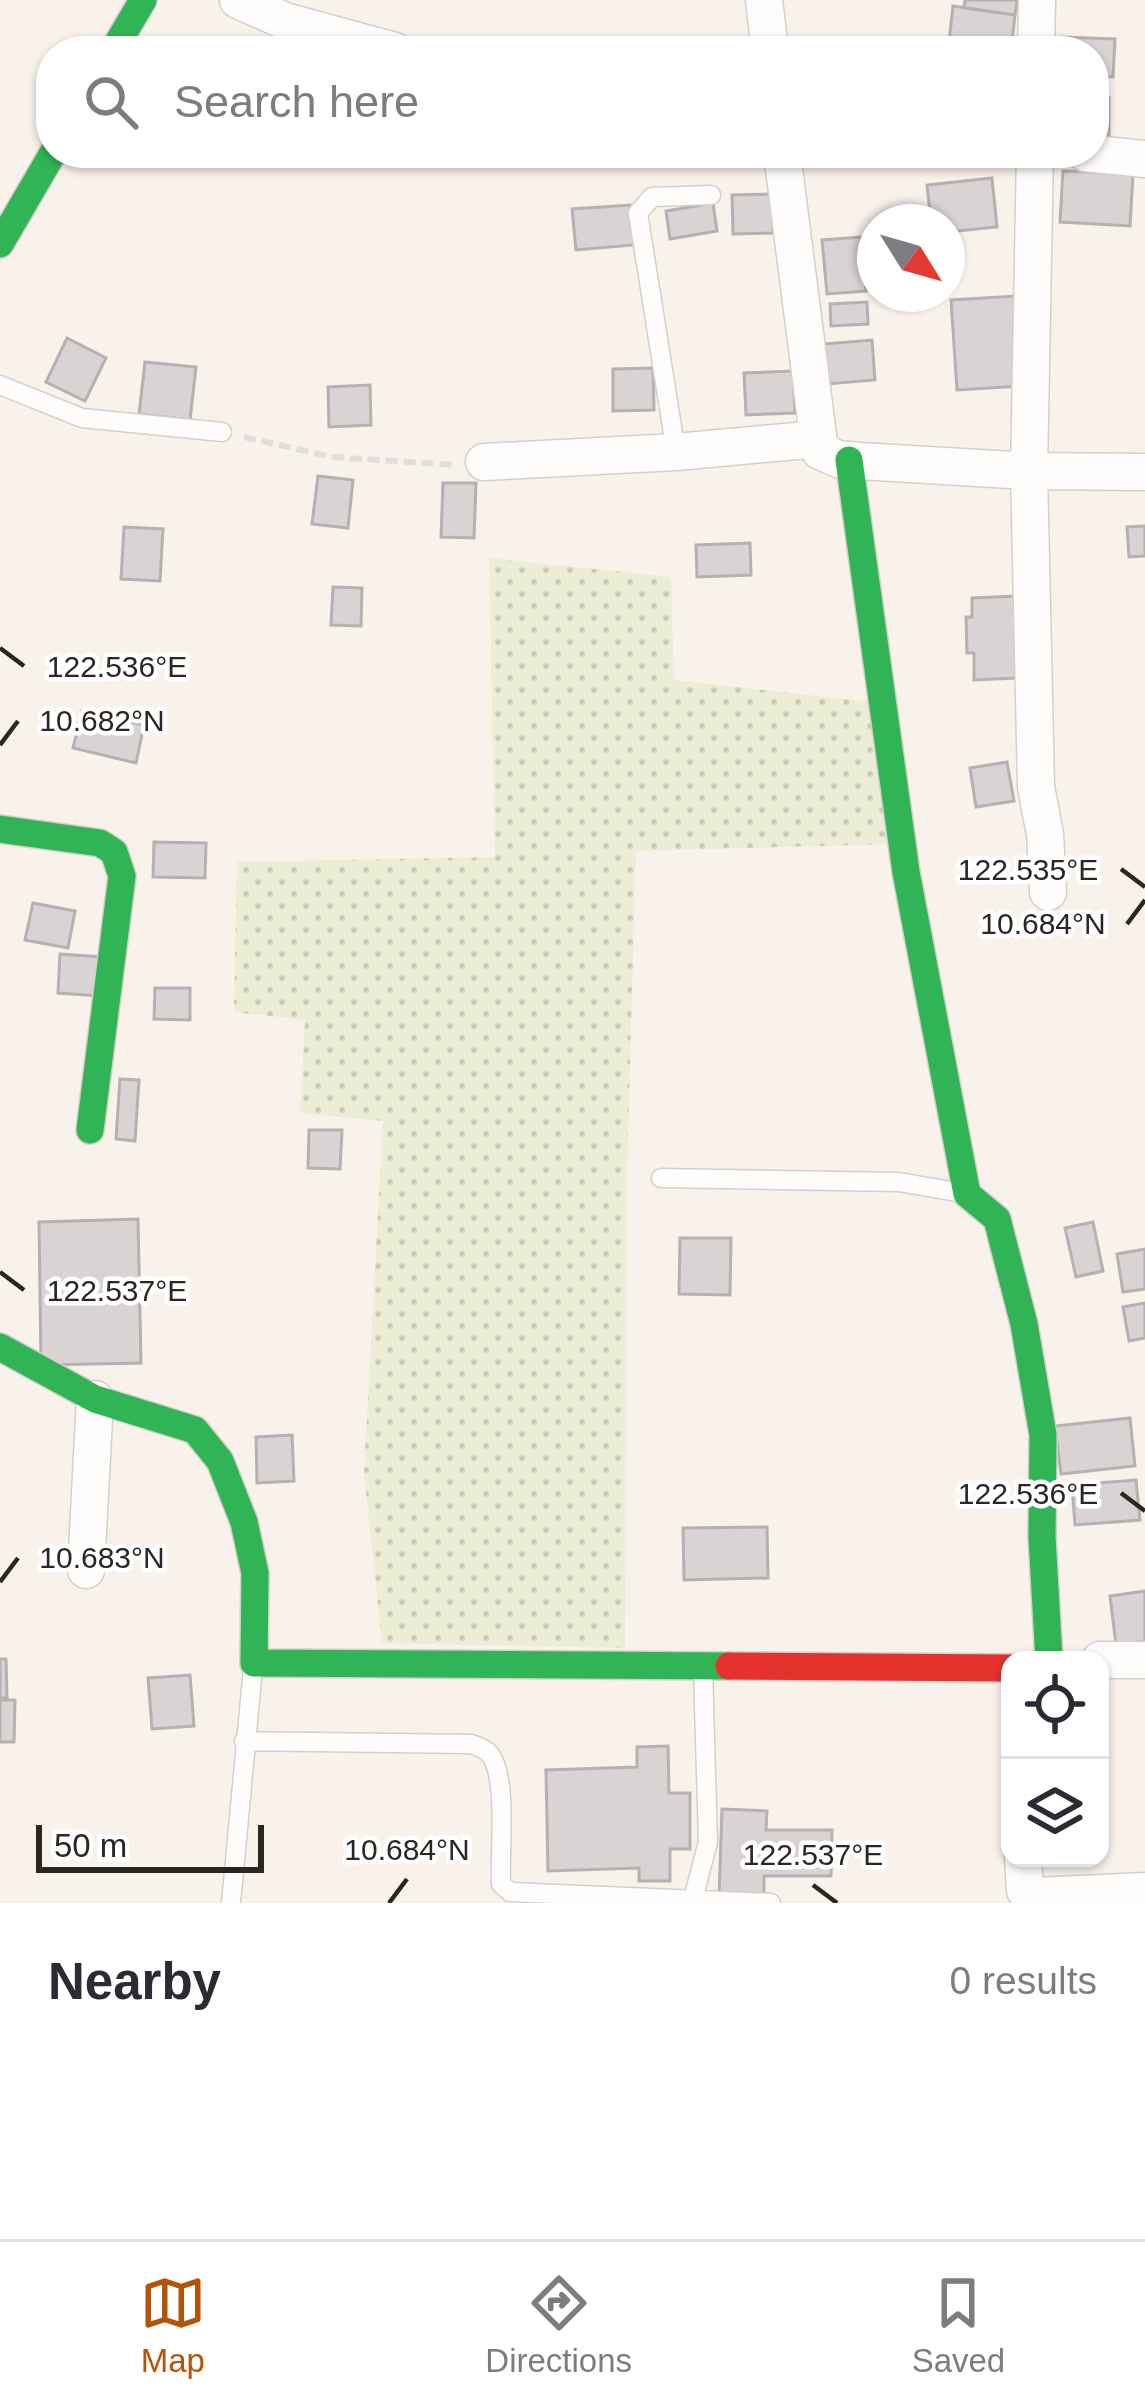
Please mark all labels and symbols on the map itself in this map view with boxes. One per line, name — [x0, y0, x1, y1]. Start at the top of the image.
north arrow — [857, 204, 965, 312]
text: 122.536°E — [47, 650, 187, 683]
text: 10.682°N — [39, 704, 165, 737]
text: 122.535°E — [958, 853, 1098, 886]
text: 10.684°N — [980, 907, 1106, 940]
text: 122.537°E — [47, 1274, 187, 1307]
text: 122.536°E — [958, 1477, 1098, 1510]
text: 10.683°N — [39, 1541, 165, 1574]
scale bar — [36, 1819, 264, 1872]
text: 10.684°N — [344, 1833, 470, 1866]
text: 122.537°E — [743, 1838, 883, 1871]

